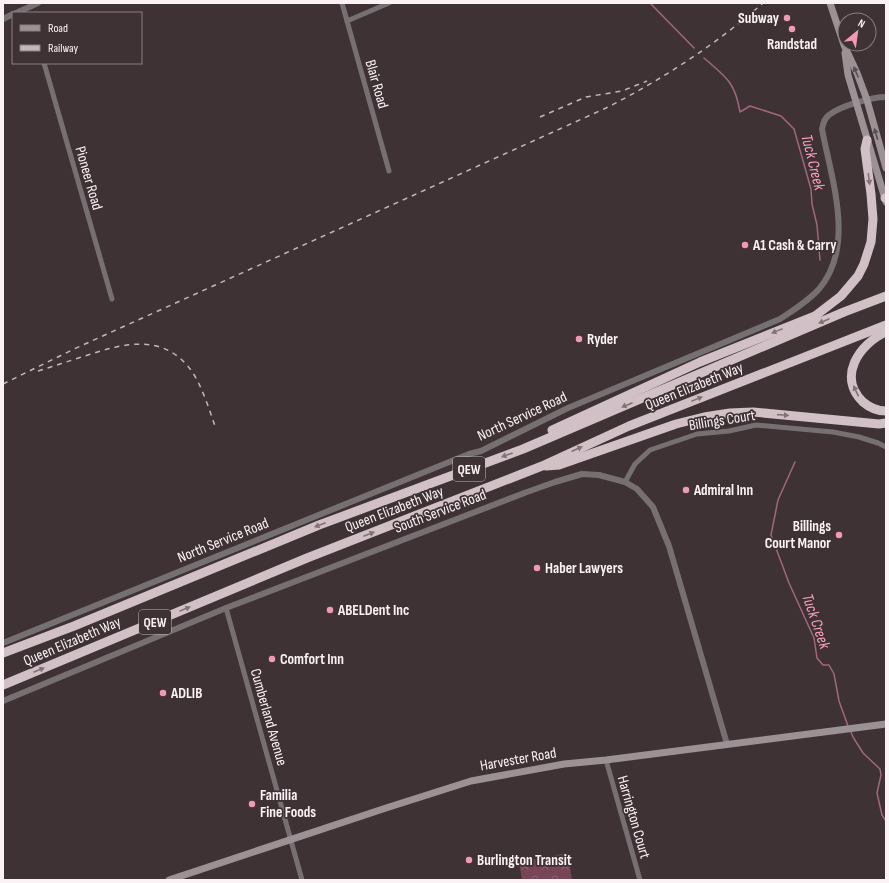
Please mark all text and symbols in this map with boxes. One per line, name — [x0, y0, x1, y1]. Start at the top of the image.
place label: Subway — [738, 9, 780, 28]
legend — [12, 12, 142, 64]
north arrow — [837, 12, 877, 52]
marker: Subway — [782, 13, 792, 23]
text: N — [856, 17, 867, 31]
text: Road — [48, 21, 68, 36]
marker: Randstad — [787, 24, 797, 34]
place label: Randstad — [767, 35, 817, 54]
text: Railway — [48, 41, 79, 56]
street label: Blair Road — [361, 58, 393, 111]
one-way arrow — [853, 66, 859, 78]
one-way arrow — [873, 128, 879, 141]
water label: Tuck Creek — [796, 133, 829, 193]
street label: Pioneer Road — [70, 144, 107, 212]
one-way arrow — [866, 173, 872, 185]
place label: A1 Cash & Carry — [752, 236, 837, 255]
marker: A1 Cash & Carry — [740, 240, 750, 250]
one-way arrow — [818, 318, 829, 324]
one-way arrow — [771, 329, 783, 335]
place label: Ryder — [587, 330, 618, 349]
marker: Ryder — [574, 334, 584, 344]
street label: Queen Elizabeth Way — [642, 358, 746, 415]
one-way arrow — [852, 384, 858, 396]
street label: North Service Road — [474, 387, 570, 445]
one-way arrow — [692, 396, 704, 402]
one-way arrow — [621, 402, 632, 408]
street label: Billings Court — [687, 406, 757, 435]
one-way arrow — [777, 411, 789, 418]
one-way arrow — [572, 446, 583, 452]
one-way arrow — [501, 453, 513, 459]
road number: QEW — [453, 457, 485, 481]
place label: Admiral Inn — [693, 481, 753, 500]
street label: Queen Elizabeth Way — [342, 482, 446, 537]
street label: South Service Road — [391, 485, 489, 538]
marker: Admiral Inn — [681, 485, 691, 495]
street label: North Service Road — [175, 514, 272, 567]
place label: Billings Court Manor — [765, 517, 831, 553]
one-way arrow — [313, 523, 325, 529]
one-way arrow — [364, 530, 376, 536]
marker: Billings Court Manor — [834, 530, 844, 540]
place label: Haber Lawyers — [545, 559, 623, 578]
marker: Haber Lawyers — [532, 563, 542, 573]
water label: Tuck Creek — [797, 592, 834, 652]
place label: ABELDent Inc — [337, 601, 409, 620]
marker: ABELDent Inc — [325, 605, 335, 615]
one-way arrow — [179, 606, 191, 612]
road number: QEW — [139, 610, 171, 634]
street label: Queen Elizabeth Way — [21, 612, 124, 671]
place label: Comfort Inn — [280, 650, 344, 669]
marker: Comfort Inn — [267, 654, 277, 664]
street label: Cumberland Avenue — [246, 666, 291, 768]
one-way arrow — [33, 667, 45, 674]
place label: ADLIB — [170, 684, 202, 703]
marker: ADLIB — [158, 688, 168, 698]
street label: Harvester Road — [478, 743, 558, 776]
street label: Harrington Court — [613, 774, 655, 861]
place label: Familia Fine Foods — [260, 786, 316, 822]
marker: Familia Fine Foods — [247, 799, 257, 809]
place label: Burlington Transit — [477, 851, 572, 870]
marker: Burlington Transit — [464, 855, 474, 865]

